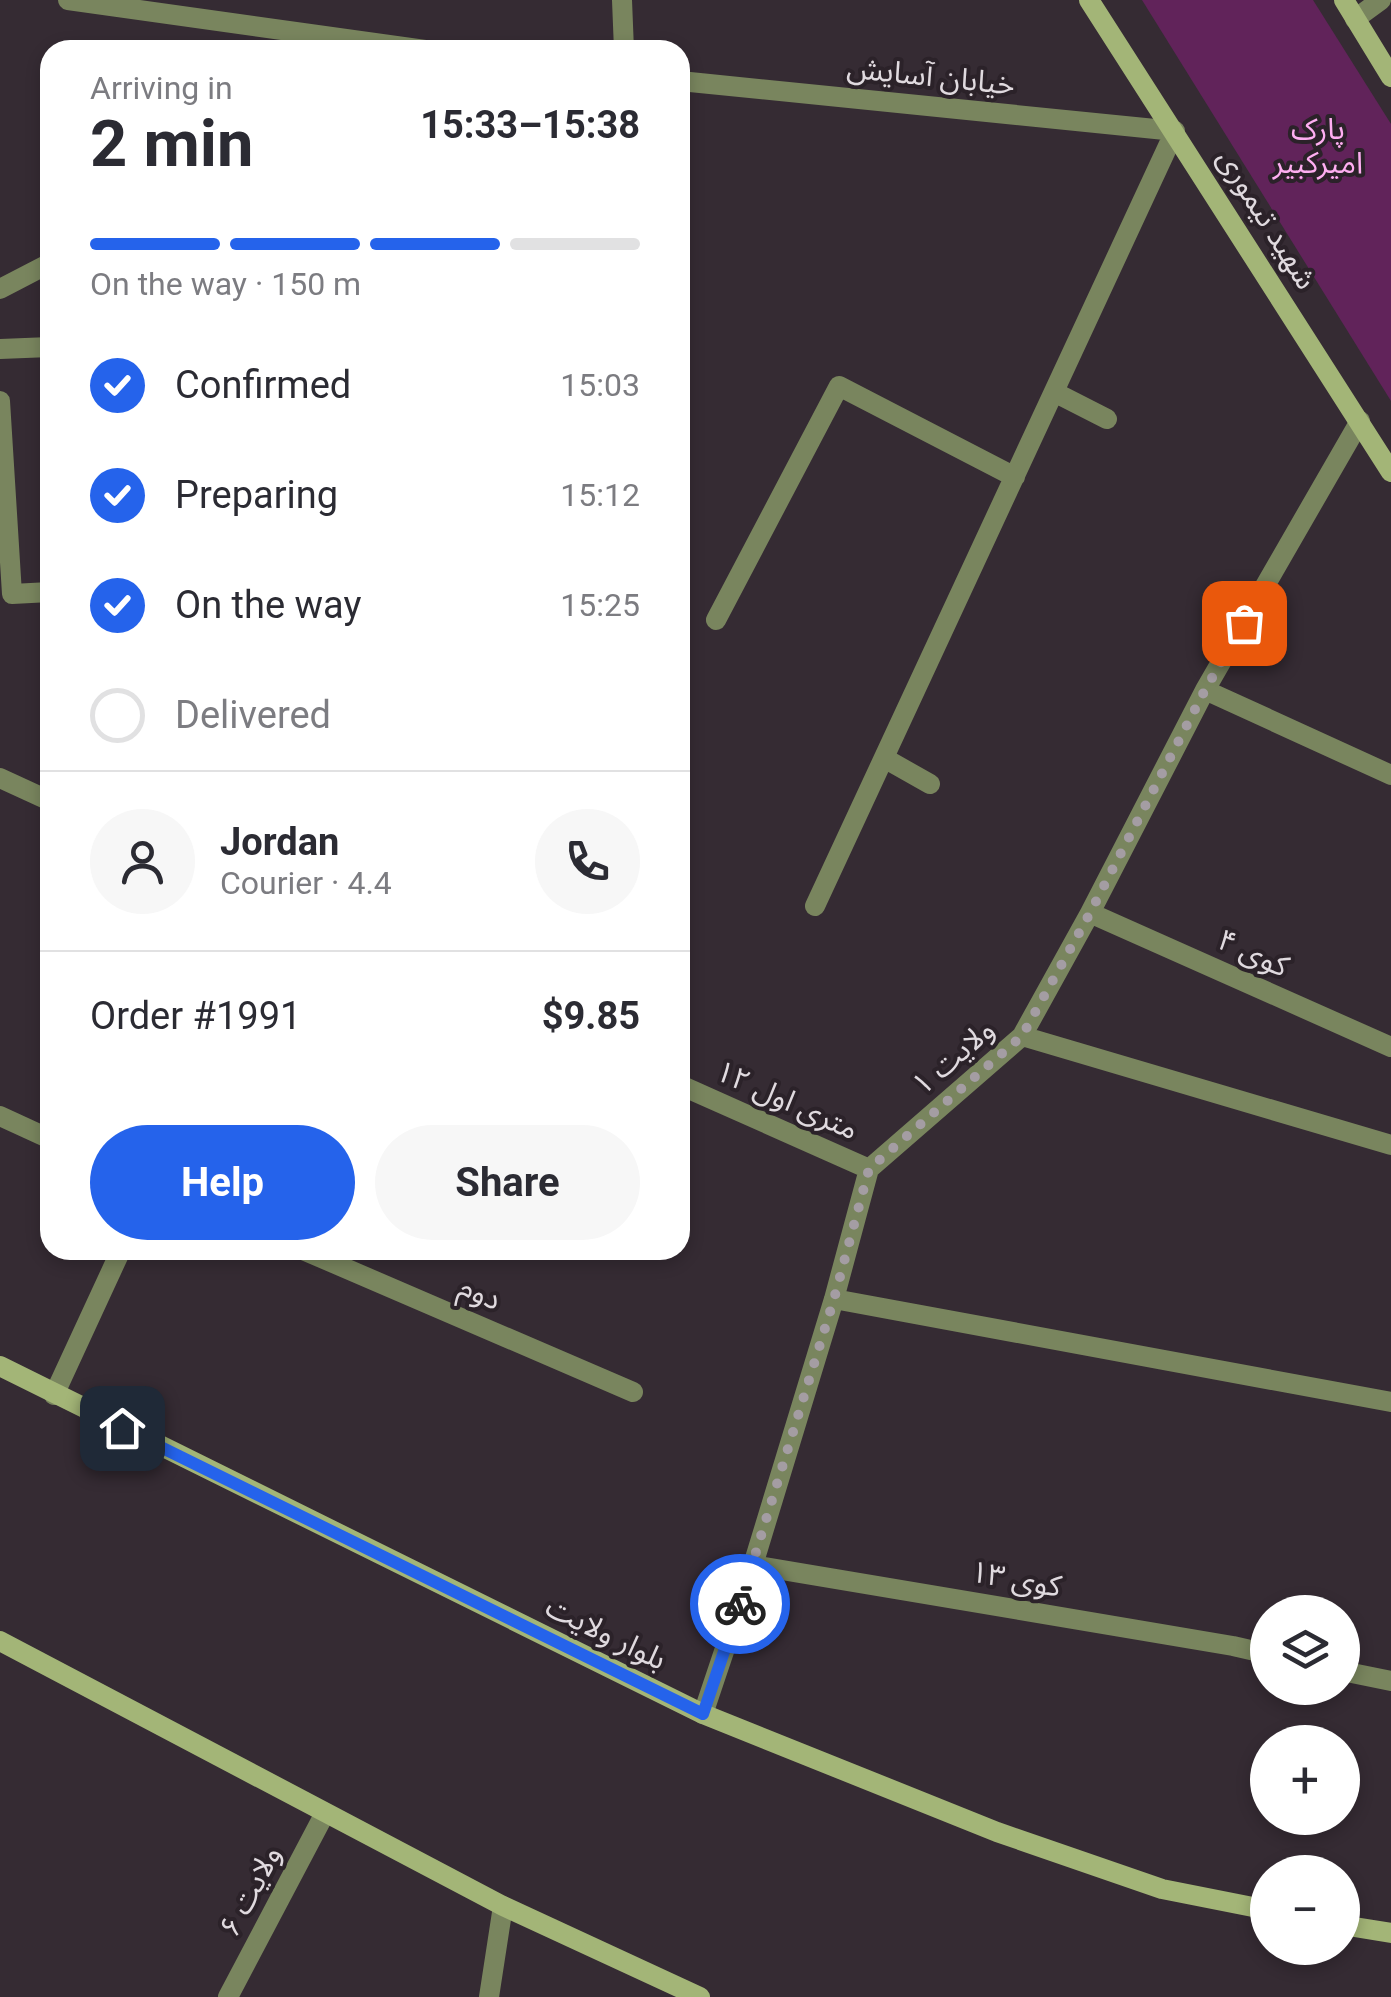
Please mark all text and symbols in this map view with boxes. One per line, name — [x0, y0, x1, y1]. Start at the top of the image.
street label: خیابان آسایش — [845, 49, 1017, 102]
text: Arriving in — [90, 69, 233, 107]
text: 15:33–15:38 — [420, 103, 640, 147]
text: 2 min — [90, 106, 253, 182]
park label: پارک امیرکبیر — [1272, 111, 1363, 180]
street label: شهید تیموری — [1211, 142, 1324, 295]
text: On the way · 150 m — [90, 265, 361, 303]
icon: check — [90, 358, 145, 413]
text: Confirmed — [175, 363, 351, 407]
text: 15:03 — [560, 366, 640, 404]
icon: check — [90, 468, 145, 523]
text: Preparing — [175, 473, 338, 517]
text: 15:12 — [560, 476, 640, 514]
icon: check — [90, 578, 145, 633]
pin — [1202, 581, 1287, 666]
text: On the way — [175, 583, 361, 627]
text: 15:25 — [560, 586, 640, 624]
icon: bag — [1217, 596, 1272, 651]
text: Delivered — [175, 693, 331, 737]
button: person — [90, 809, 195, 914]
button: phone — [535, 809, 640, 914]
text: Jordan — [220, 820, 339, 864]
text: Courier · 4.4 — [220, 864, 392, 902]
street label: کوی ۴ — [1212, 922, 1295, 984]
text: Order #1991 — [90, 994, 301, 1038]
text: $9.85 — [542, 994, 640, 1038]
street label: ولایت ۱ — [904, 1012, 1001, 1102]
street label: ۱۲ متری اول — [710, 1053, 864, 1147]
button: Help — [90, 1125, 355, 1240]
button: Share — [375, 1125, 640, 1240]
street label: دوم — [452, 1268, 506, 1322]
pin — [80, 1386, 165, 1471]
icon: home — [95, 1401, 150, 1456]
street label: کوی ۱۳ — [968, 1553, 1065, 1604]
courier — [690, 1554, 790, 1654]
icon: bike — [713, 1577, 768, 1632]
street label: بلوار ولایت — [540, 1588, 672, 1677]
map controls — [1250, 1595, 1360, 1965]
button: layers — [1250, 1595, 1360, 1705]
button: + — [1250, 1725, 1360, 1835]
street label: ولایت ۶ — [211, 1840, 288, 1942]
button: − — [1250, 1855, 1360, 1965]

